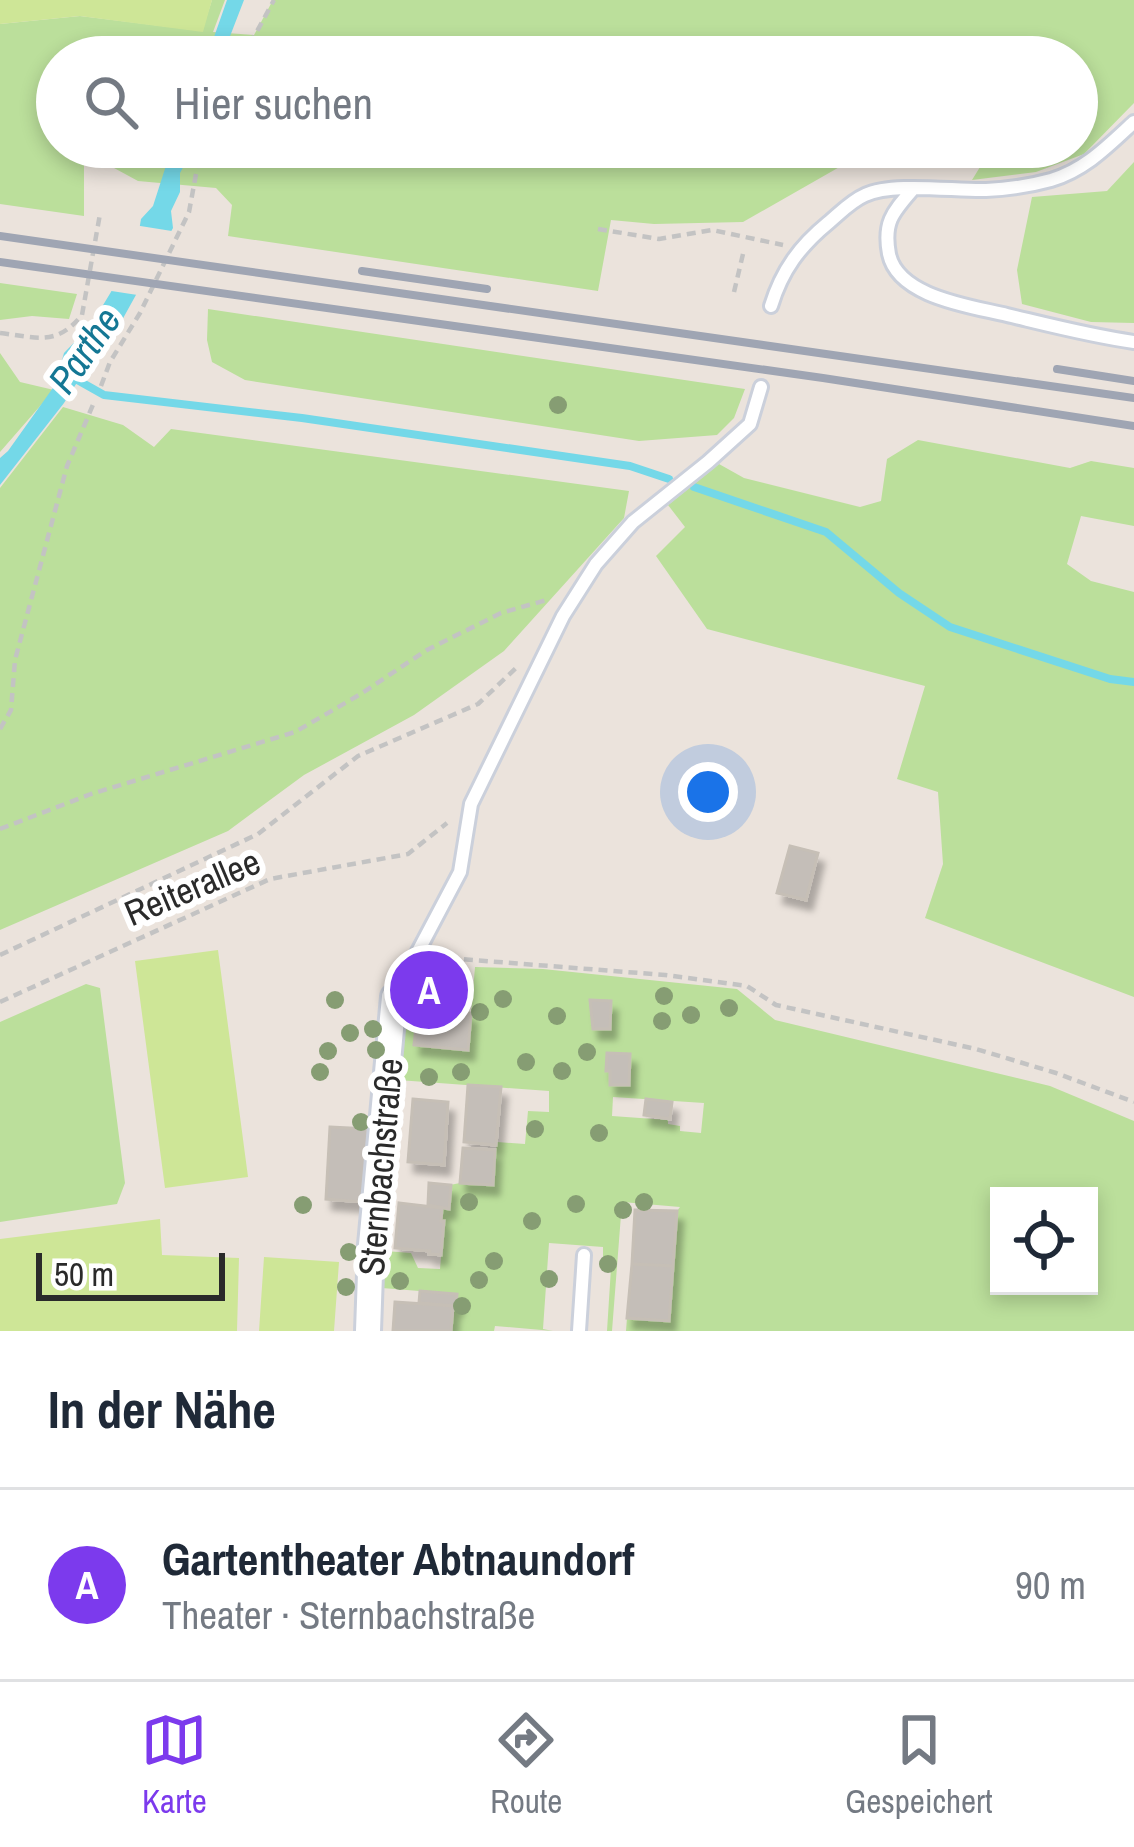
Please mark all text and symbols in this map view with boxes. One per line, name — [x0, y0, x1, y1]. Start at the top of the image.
search box — [36, 36, 1098, 168]
icon: search — [78, 69, 144, 135]
text: Hier suchen — [174, 72, 373, 133]
water label: Parthe — [36, 296, 132, 404]
your location — [678, 762, 738, 822]
street label: Reiterallee — [117, 837, 267, 937]
pin: A — [390, 945, 468, 1035]
street label: Sternbachstraße — [347, 1056, 413, 1278]
map controls — [990, 1187, 1098, 1295]
button: locate — [990, 1187, 1098, 1295]
scale bar — [36, 1247, 225, 1300]
text: 50 m — [54, 1252, 114, 1296]
text: In der Nähe — [48, 1375, 276, 1444]
text: Gartentheater Abtnaundorf — [162, 1528, 634, 1589]
text: A — [75, 1559, 99, 1611]
text: 90 m — [1015, 1559, 1086, 1611]
text: Theater · Sternbachstraße — [162, 1589, 535, 1641]
tab: Karte — [141, 1707, 207, 1823]
tab: Route — [490, 1707, 562, 1823]
tab: Gespeichert — [845, 1707, 993, 1823]

